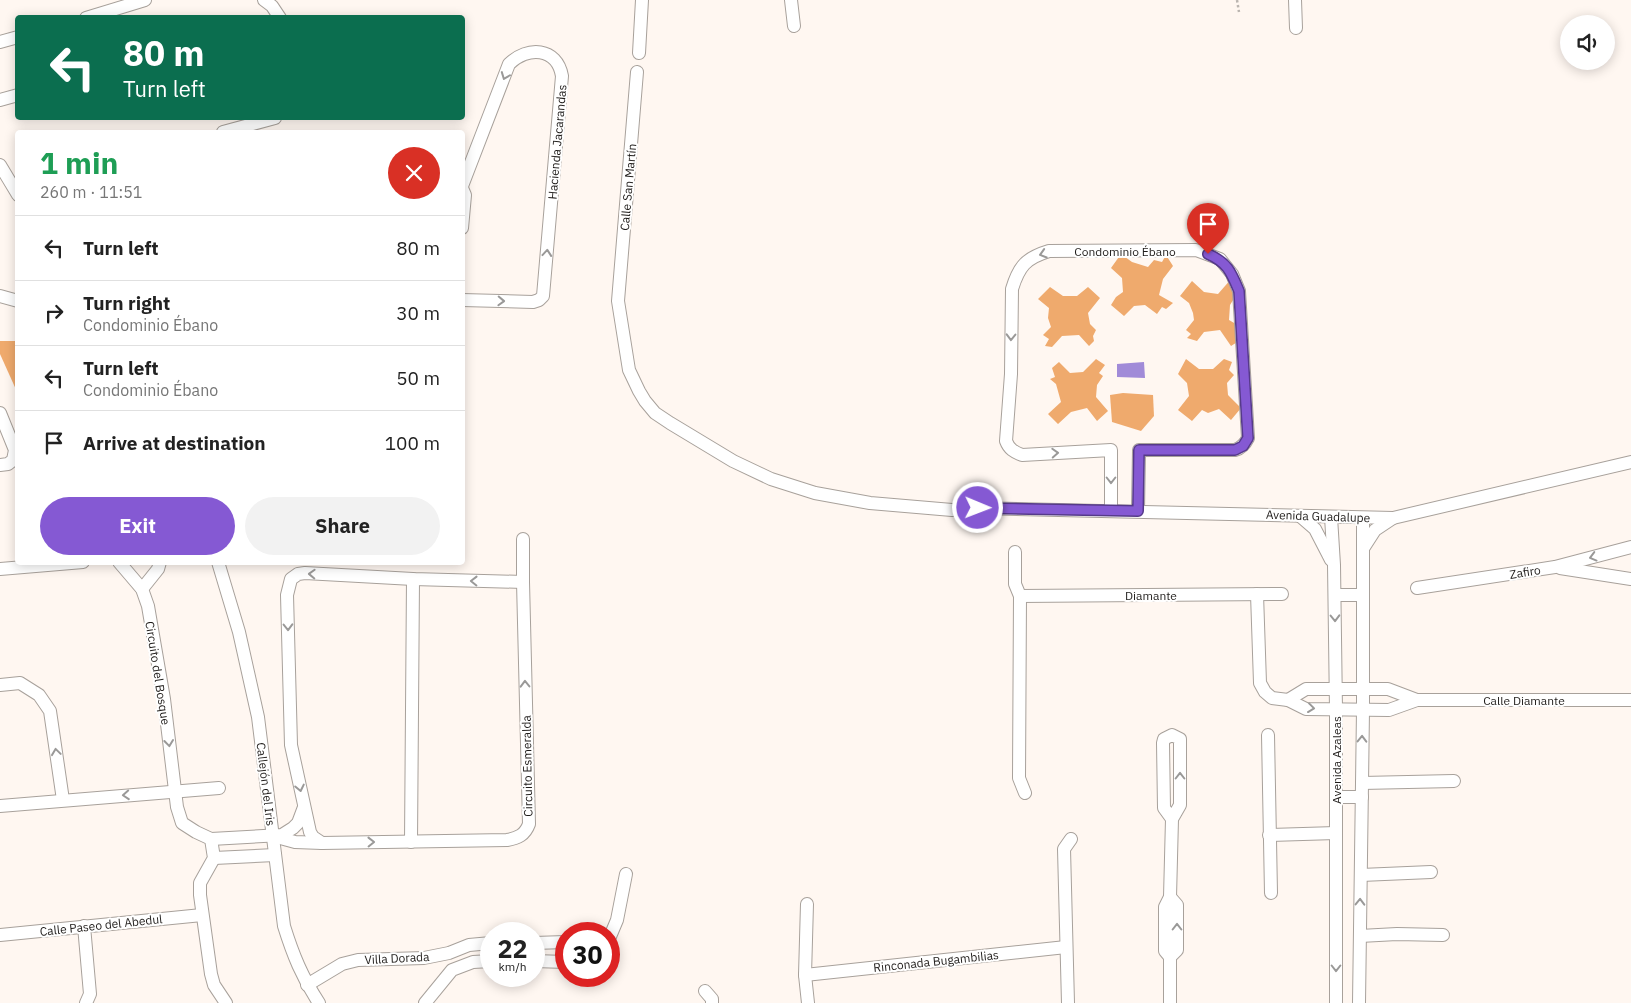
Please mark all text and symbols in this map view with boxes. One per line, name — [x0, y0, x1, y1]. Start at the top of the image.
map controls — [1560, 15, 1615, 70]
button: sound — [1560, 15, 1615, 70]
text: 80 m — [123, 30, 205, 76]
icon: left — [40, 35, 105, 100]
one-way arrow — [501, 71, 511, 80]
text: Turn left — [123, 74, 206, 103]
street label: Hacienda Jacarandas — [545, 84, 570, 200]
text: 1 min — [40, 143, 118, 182]
street label: Calle San Martín — [617, 143, 639, 231]
button: close — [388, 147, 440, 199]
text: 260 m · 11:51 — [40, 182, 142, 202]
pin — [1187, 203, 1229, 254]
icon: arrive — [1194, 210, 1222, 238]
icon: left — [40, 234, 68, 262]
text: Turn left — [83, 236, 159, 260]
text: 80 m — [396, 236, 440, 260]
street label: Condominio Ébano — [1074, 244, 1176, 259]
one-way arrow — [1039, 248, 1047, 258]
one-way arrow — [541, 249, 552, 257]
text: Turn right — [83, 291, 170, 315]
one-way arrow — [497, 296, 505, 307]
icon: right — [40, 299, 68, 327]
text: 30 m — [396, 301, 440, 325]
text: Condominio Ébano — [83, 315, 218, 335]
one-way arrow — [1006, 334, 1016, 341]
text: Turn left — [83, 356, 159, 380]
icon: left — [40, 364, 68, 392]
text: 50 m — [396, 366, 440, 390]
text: Condominio Ébano — [83, 380, 218, 400]
icon: arrive — [40, 429, 68, 457]
text: Arrive at destination — [83, 431, 266, 455]
text: 100 m — [385, 431, 440, 455]
one-way arrow — [1052, 447, 1060, 458]
one-way arrow — [1106, 477, 1116, 485]
position arrow — [951, 481, 1003, 533]
button: Exit — [40, 497, 235, 555]
button: Share — [245, 497, 440, 555]
street label: Avenida Guadalupe — [1266, 507, 1371, 525]
one-way arrow — [1588, 551, 1597, 562]
street label: Zafiro — [1508, 562, 1542, 582]
one-way arrow — [307, 569, 315, 579]
one-way arrow — [470, 576, 478, 586]
street label: Diamante — [1125, 588, 1177, 603]
one-way arrow — [1330, 615, 1340, 623]
street label: Circuito del Bosque — [142, 620, 174, 726]
one-way arrow — [283, 624, 293, 631]
one-way arrow — [520, 679, 531, 687]
street label: Calle Diamante — [1483, 693, 1565, 708]
one-way arrow — [1308, 702, 1316, 713]
street label: Circuito Esmeralda — [519, 714, 535, 817]
street label: Avenida Azaleas — [1329, 716, 1344, 804]
one-way arrow — [1357, 735, 1367, 743]
one-way arrow — [163, 739, 174, 747]
street label: Callejón del Iris — [253, 741, 279, 827]
one-way arrow — [51, 748, 62, 756]
one-way arrow — [1175, 772, 1185, 780]
one-way arrow — [294, 784, 305, 793]
one-way arrow — [122, 790, 130, 801]
one-way arrow — [368, 837, 375, 847]
one-way arrow — [1355, 898, 1366, 906]
street label: Calle Paseo del Abedul — [39, 911, 163, 939]
speed limit sign: 30 — [555, 922, 620, 987]
one-way arrow — [1172, 923, 1182, 930]
text: 22 — [497, 932, 528, 965]
street label: Rinconada Bugambilias — [873, 947, 1000, 975]
street label: Villa Dorada — [364, 949, 430, 967]
text: km/h — [498, 959, 527, 974]
one-way arrow — [1331, 965, 1341, 973]

